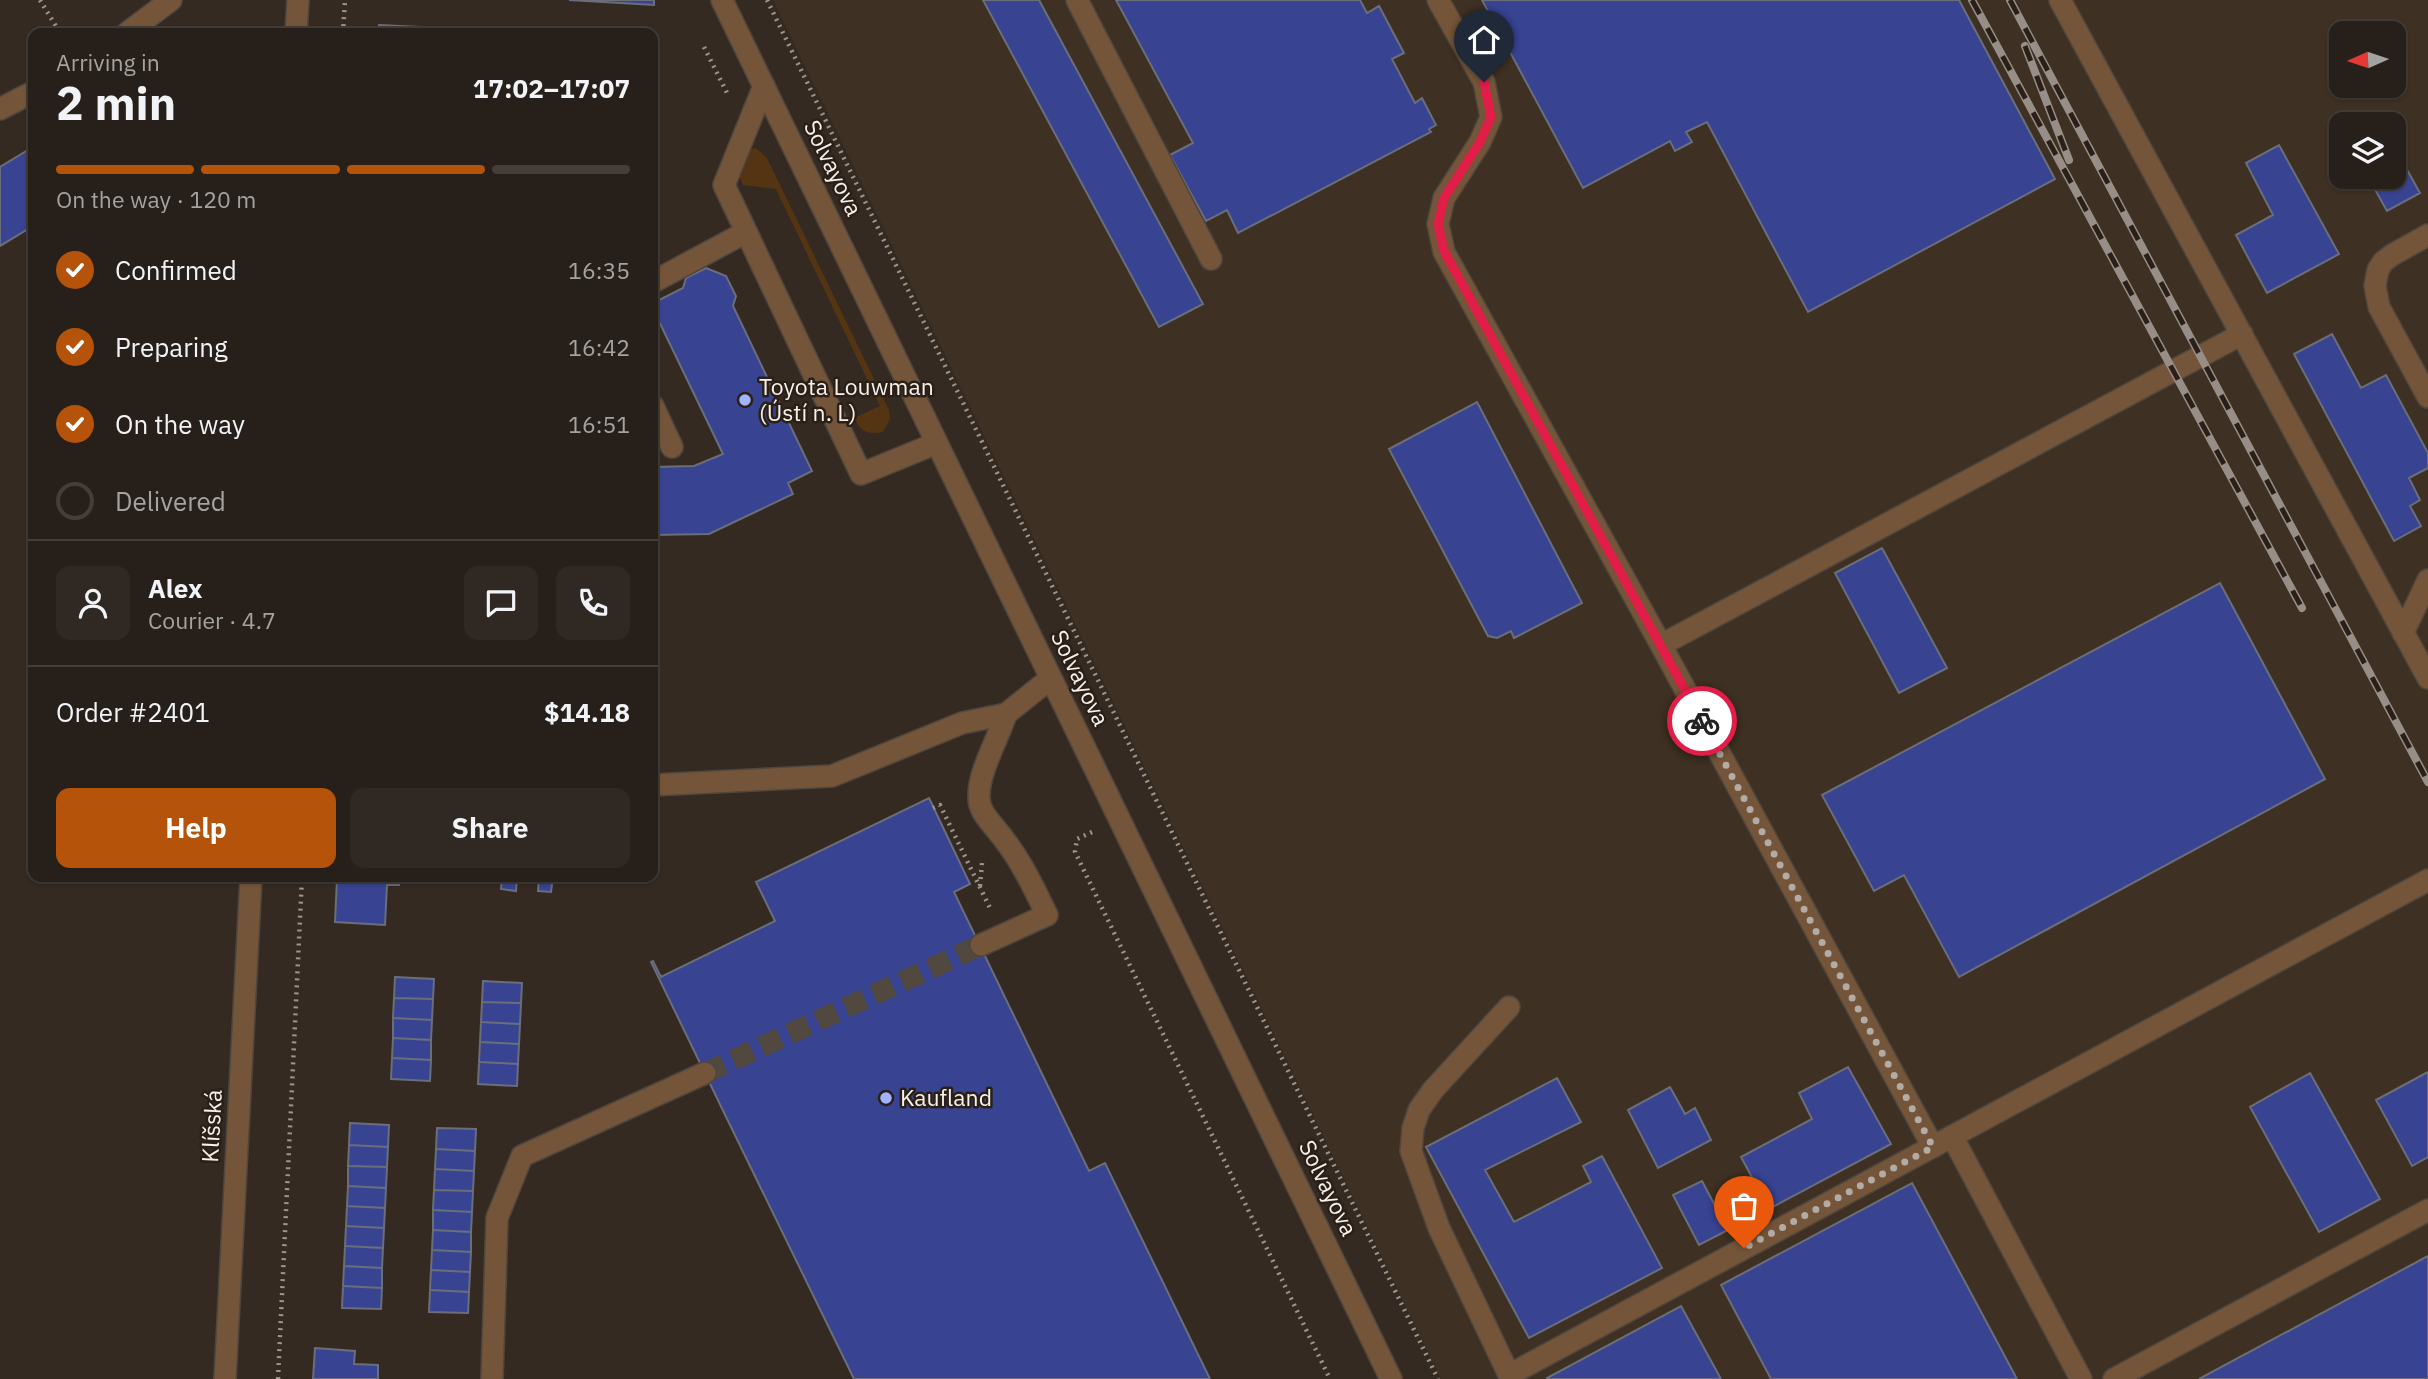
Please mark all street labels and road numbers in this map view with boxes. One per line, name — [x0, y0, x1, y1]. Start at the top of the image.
street label: Solvayova — [798, 115, 870, 220]
street label: Solvayova — [1045, 625, 1117, 730]
street label: Klíšská — [194, 1089, 228, 1163]
street label: Solvayova — [1293, 1135, 1365, 1240]

